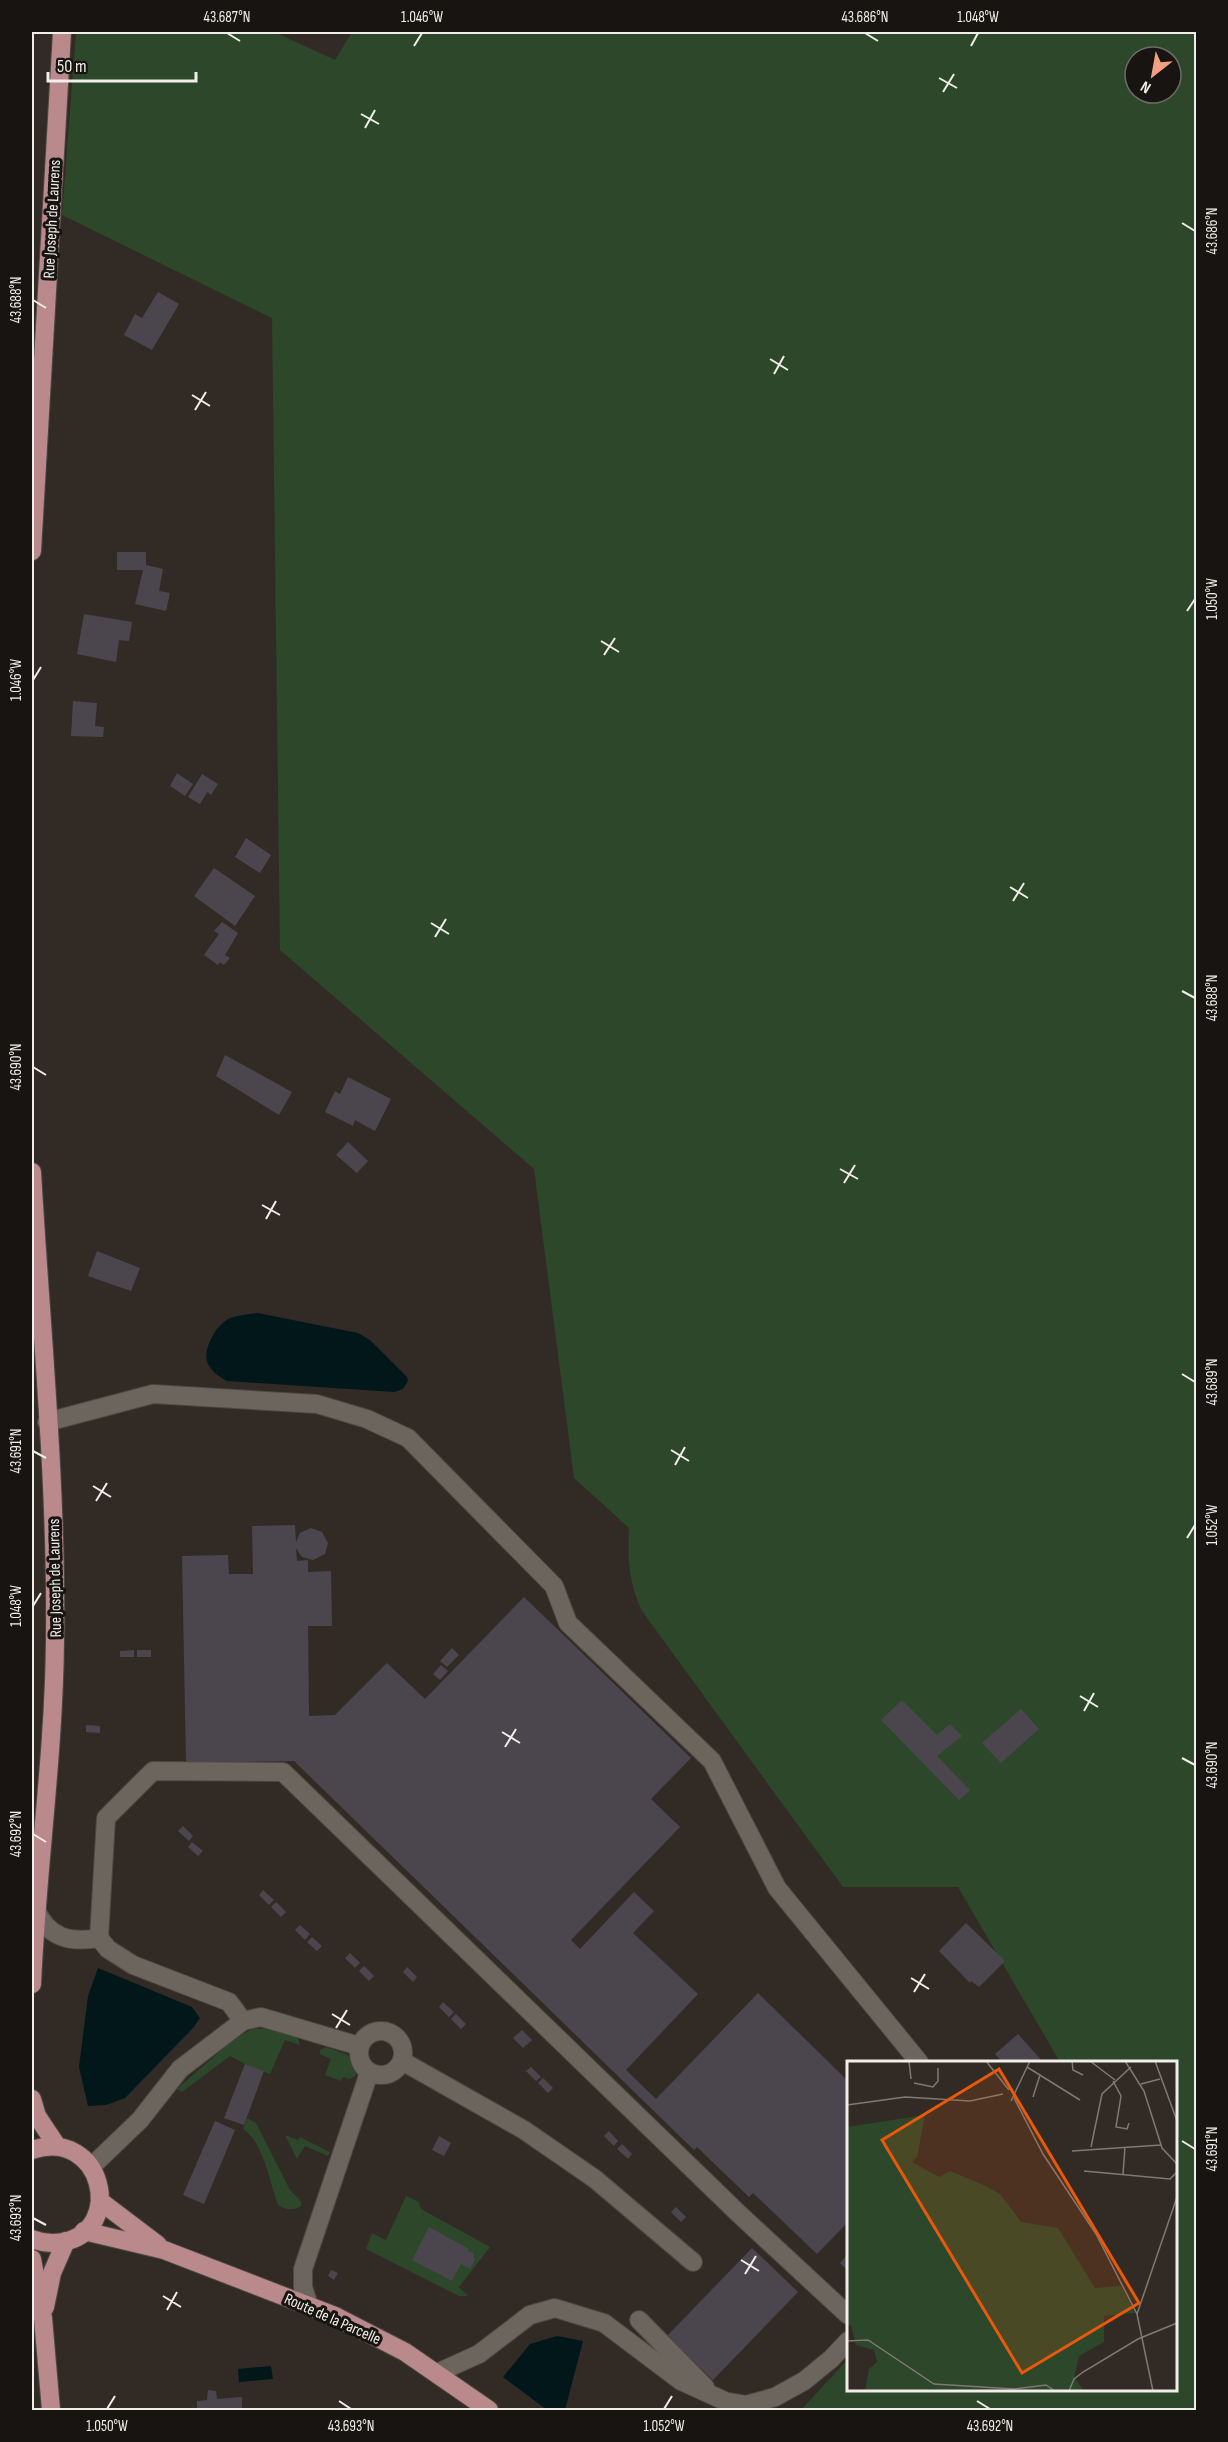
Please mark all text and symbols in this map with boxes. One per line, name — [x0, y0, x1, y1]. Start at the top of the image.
text: 43.687°N — [204, 8, 250, 27]
text: 1.046°W — [401, 8, 443, 27]
text: 43.686°N — [842, 8, 888, 27]
text: 1.048°W — [957, 8, 999, 27]
scale bar — [48, 45, 196, 83]
north arrow — [1123, 45, 1183, 105]
text: 50 m — [57, 56, 87, 77]
text: N — [1137, 76, 1155, 97]
street label: Rue Joseph de Laurens — [40, 159, 65, 279]
text: 43.686°N — [1203, 208, 1222, 254]
text: 43.688°N — [7, 277, 26, 323]
text: 1.050°W — [1203, 578, 1222, 620]
text: 1.046°W — [7, 659, 26, 701]
text: 43.688°N — [1203, 975, 1222, 1021]
text: 43.690°N — [7, 1043, 26, 1091]
text: 43.689°N — [1203, 1359, 1222, 1406]
text: 43.691°N — [7, 1429, 26, 1473]
text: 1.052°W — [1203, 1504, 1222, 1546]
street label: Rue Joseph de Laurens — [45, 1518, 66, 1638]
text: 1.048°W — [7, 1585, 26, 1627]
text: 43.690°N — [1203, 1741, 1222, 1789]
text: 43.692°N — [7, 1811, 26, 1857]
inset map — [847, 2061, 1177, 2391]
text: 43.691°N — [1203, 2127, 1222, 2171]
text: 43.693°N — [7, 2195, 26, 2241]
street label: Route de la Parcelle — [281, 2290, 384, 2349]
text: 1.050°W — [86, 2417, 128, 2436]
text: 43.693°N — [328, 2417, 374, 2436]
text: 1.052°W — [643, 2417, 685, 2436]
text: 43.692°N — [967, 2417, 1013, 2436]

